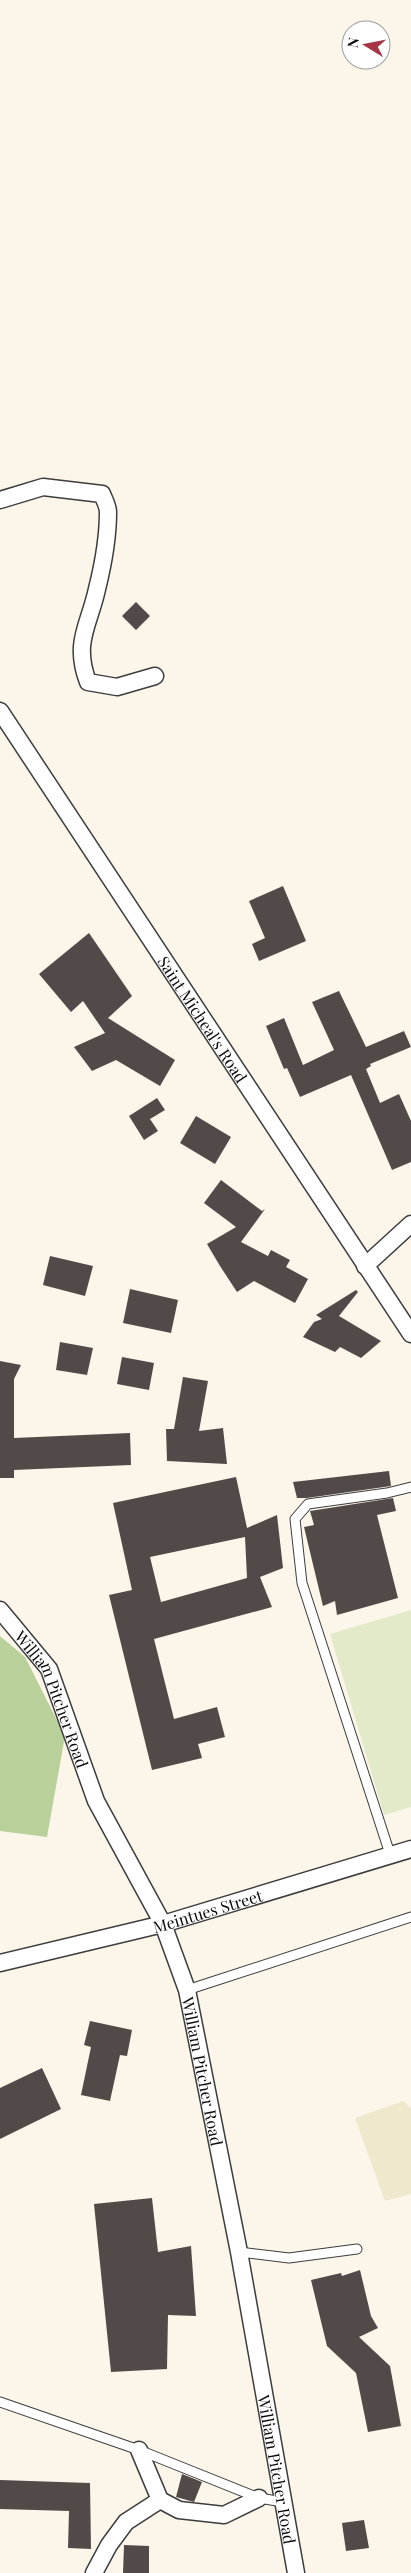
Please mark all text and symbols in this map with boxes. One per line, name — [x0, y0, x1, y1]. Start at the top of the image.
north arrow — [341, 20, 391, 70]
text: N — [342, 36, 363, 49]
street label: Saint Micheal's Road — [154, 952, 253, 1086]
street label: William Pitcher Road — [10, 1625, 94, 1770]
street label: Meintues Street — [151, 1884, 265, 1937]
street label: William Pitcher Road — [178, 1994, 228, 2147]
street label: William Pitcher Road — [254, 2392, 301, 2546]

